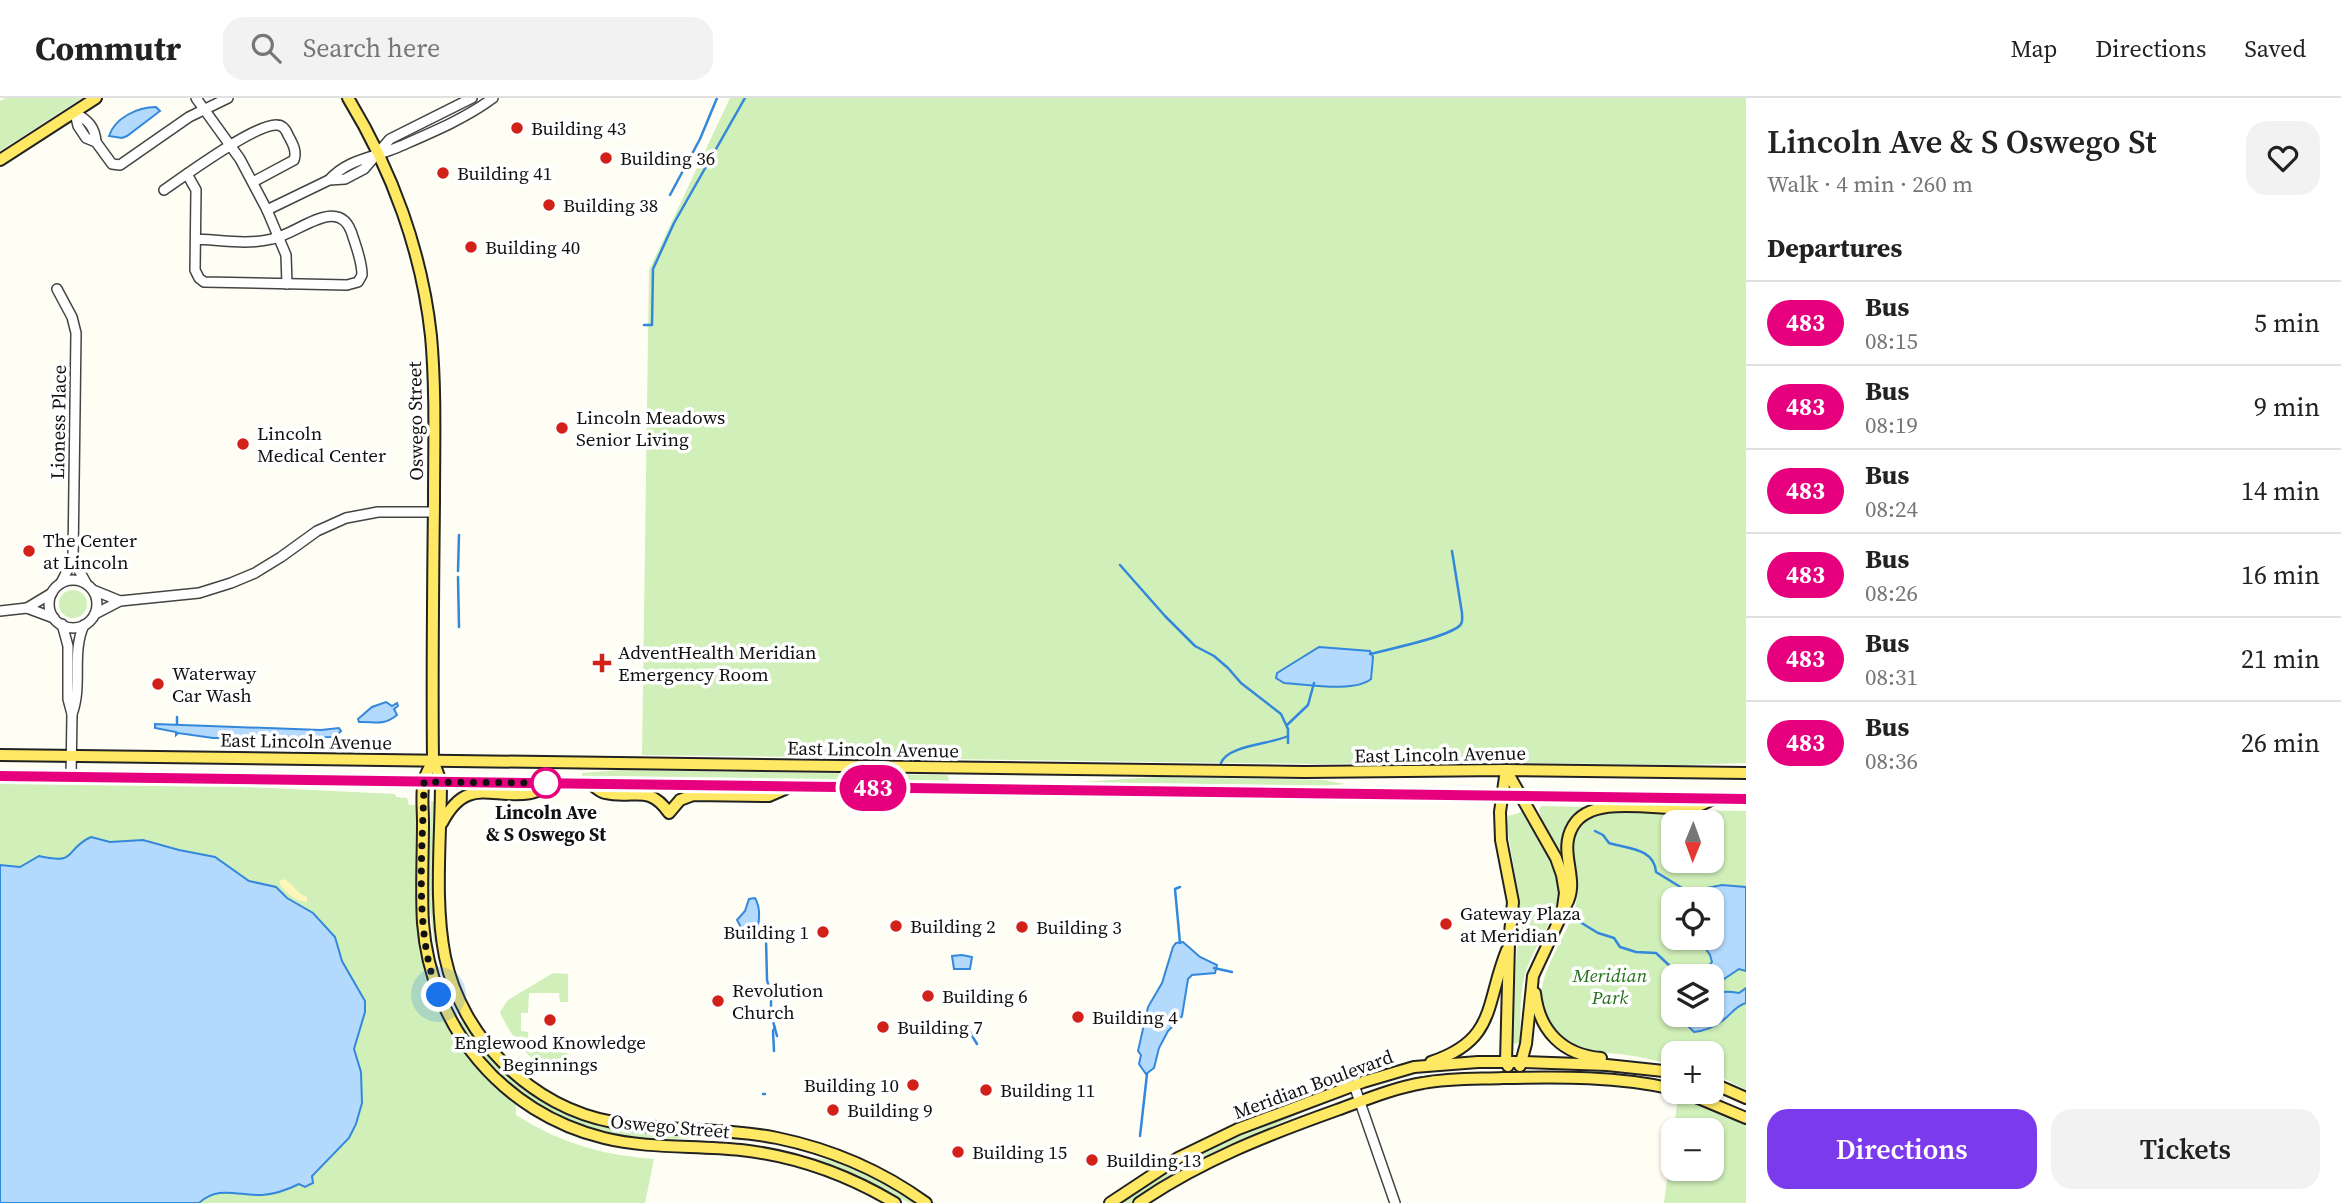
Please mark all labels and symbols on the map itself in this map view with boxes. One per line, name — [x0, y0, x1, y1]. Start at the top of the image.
place label: Building 43 — [531, 115, 626, 141]
marker: Building 43 — [509, 120, 525, 136]
place label: Building 36 — [620, 145, 715, 171]
marker: Building 36 — [598, 150, 614, 166]
place label: Building 41 — [457, 160, 552, 186]
marker: Building 41 — [435, 165, 451, 181]
place label: Building 38 — [563, 192, 658, 218]
marker: Building 38 — [541, 197, 557, 213]
place label: Building 40 — [485, 234, 580, 260]
marker: Building 40 — [463, 239, 479, 255]
street label: Oswego Street — [401, 360, 429, 481]
street label: Lioness Place — [44, 364, 72, 480]
place label: Lincoln Meadows Senior Living — [576, 404, 725, 452]
place label: Lincoln Medical Center — [257, 420, 386, 468]
marker: Lincoln Meadows Senior Living — [554, 420, 570, 436]
marker: Lincoln Medical Center — [235, 436, 251, 452]
place label: The Center at Lincoln — [43, 527, 137, 575]
marker: The Center at Lincoln — [21, 543, 37, 559]
place label: AdventHealth Meridian Emergency Room — [618, 639, 816, 687]
marker: AdventHealth Meridian Emergency Room — [592, 653, 612, 673]
place label: Waterway Car Wash — [172, 660, 256, 708]
marker: Waterway Car Wash — [150, 676, 166, 692]
street label: East Lincoln Avenue — [220, 727, 392, 755]
street label: East Lincoln Avenue — [787, 735, 959, 763]
street label: East Lincoln Avenue — [1354, 740, 1526, 768]
line badge: 483 — [833, 765, 913, 811]
marker: Lincoln Ave & S Oswego St — [531, 768, 561, 798]
place label: Lincoln Ave & S Oswego St — [486, 799, 606, 847]
north arrow — [1661, 810, 1724, 873]
place label: Gateway Plaza at Meridian — [1460, 900, 1581, 948]
place label: Building 2 — [910, 913, 996, 939]
place label: Building 3 — [1036, 914, 1122, 940]
marker: Gateway Plaza at Meridian — [1438, 916, 1454, 932]
marker: Building 2 — [888, 918, 904, 934]
place label: Building 1 — [723, 919, 809, 945]
marker: Building 3 — [1014, 919, 1030, 935]
marker: Building 1 — [815, 924, 831, 940]
park label: Meridian Park — [1572, 962, 1648, 1010]
your location — [421, 977, 456, 1012]
place label: Revolution Church — [732, 977, 823, 1025]
place label: Building 6 — [942, 983, 1028, 1009]
marker: Building 6 — [920, 988, 936, 1004]
marker: Revolution Church — [710, 993, 726, 1009]
place label: Building 4 — [1092, 1004, 1178, 1030]
marker: Building 4 — [1070, 1009, 1086, 1025]
marker: Englewood Knowledge Beginnings — [542, 1012, 558, 1028]
place label: Building 7 — [897, 1014, 983, 1040]
marker: Building 7 — [875, 1019, 891, 1035]
place label: Englewood Knowledge Beginnings — [454, 1029, 646, 1077]
street label: Meridian Boulevard — [1230, 1043, 1397, 1125]
place label: Building 10 — [804, 1072, 899, 1098]
marker: Building 10 — [905, 1077, 921, 1093]
place label: Building 11 — [1000, 1077, 1095, 1103]
marker: Building 11 — [978, 1082, 994, 1098]
place label: Building 9 — [847, 1097, 933, 1123]
marker: Building 9 — [825, 1102, 841, 1118]
street label: Oswego Street — [610, 1108, 731, 1144]
place label: Building 15 — [972, 1139, 1067, 1165]
marker: Building 15 — [950, 1144, 966, 1160]
place label: Building 13 — [1106, 1147, 1201, 1173]
marker: Building 13 — [1084, 1152, 1100, 1168]

